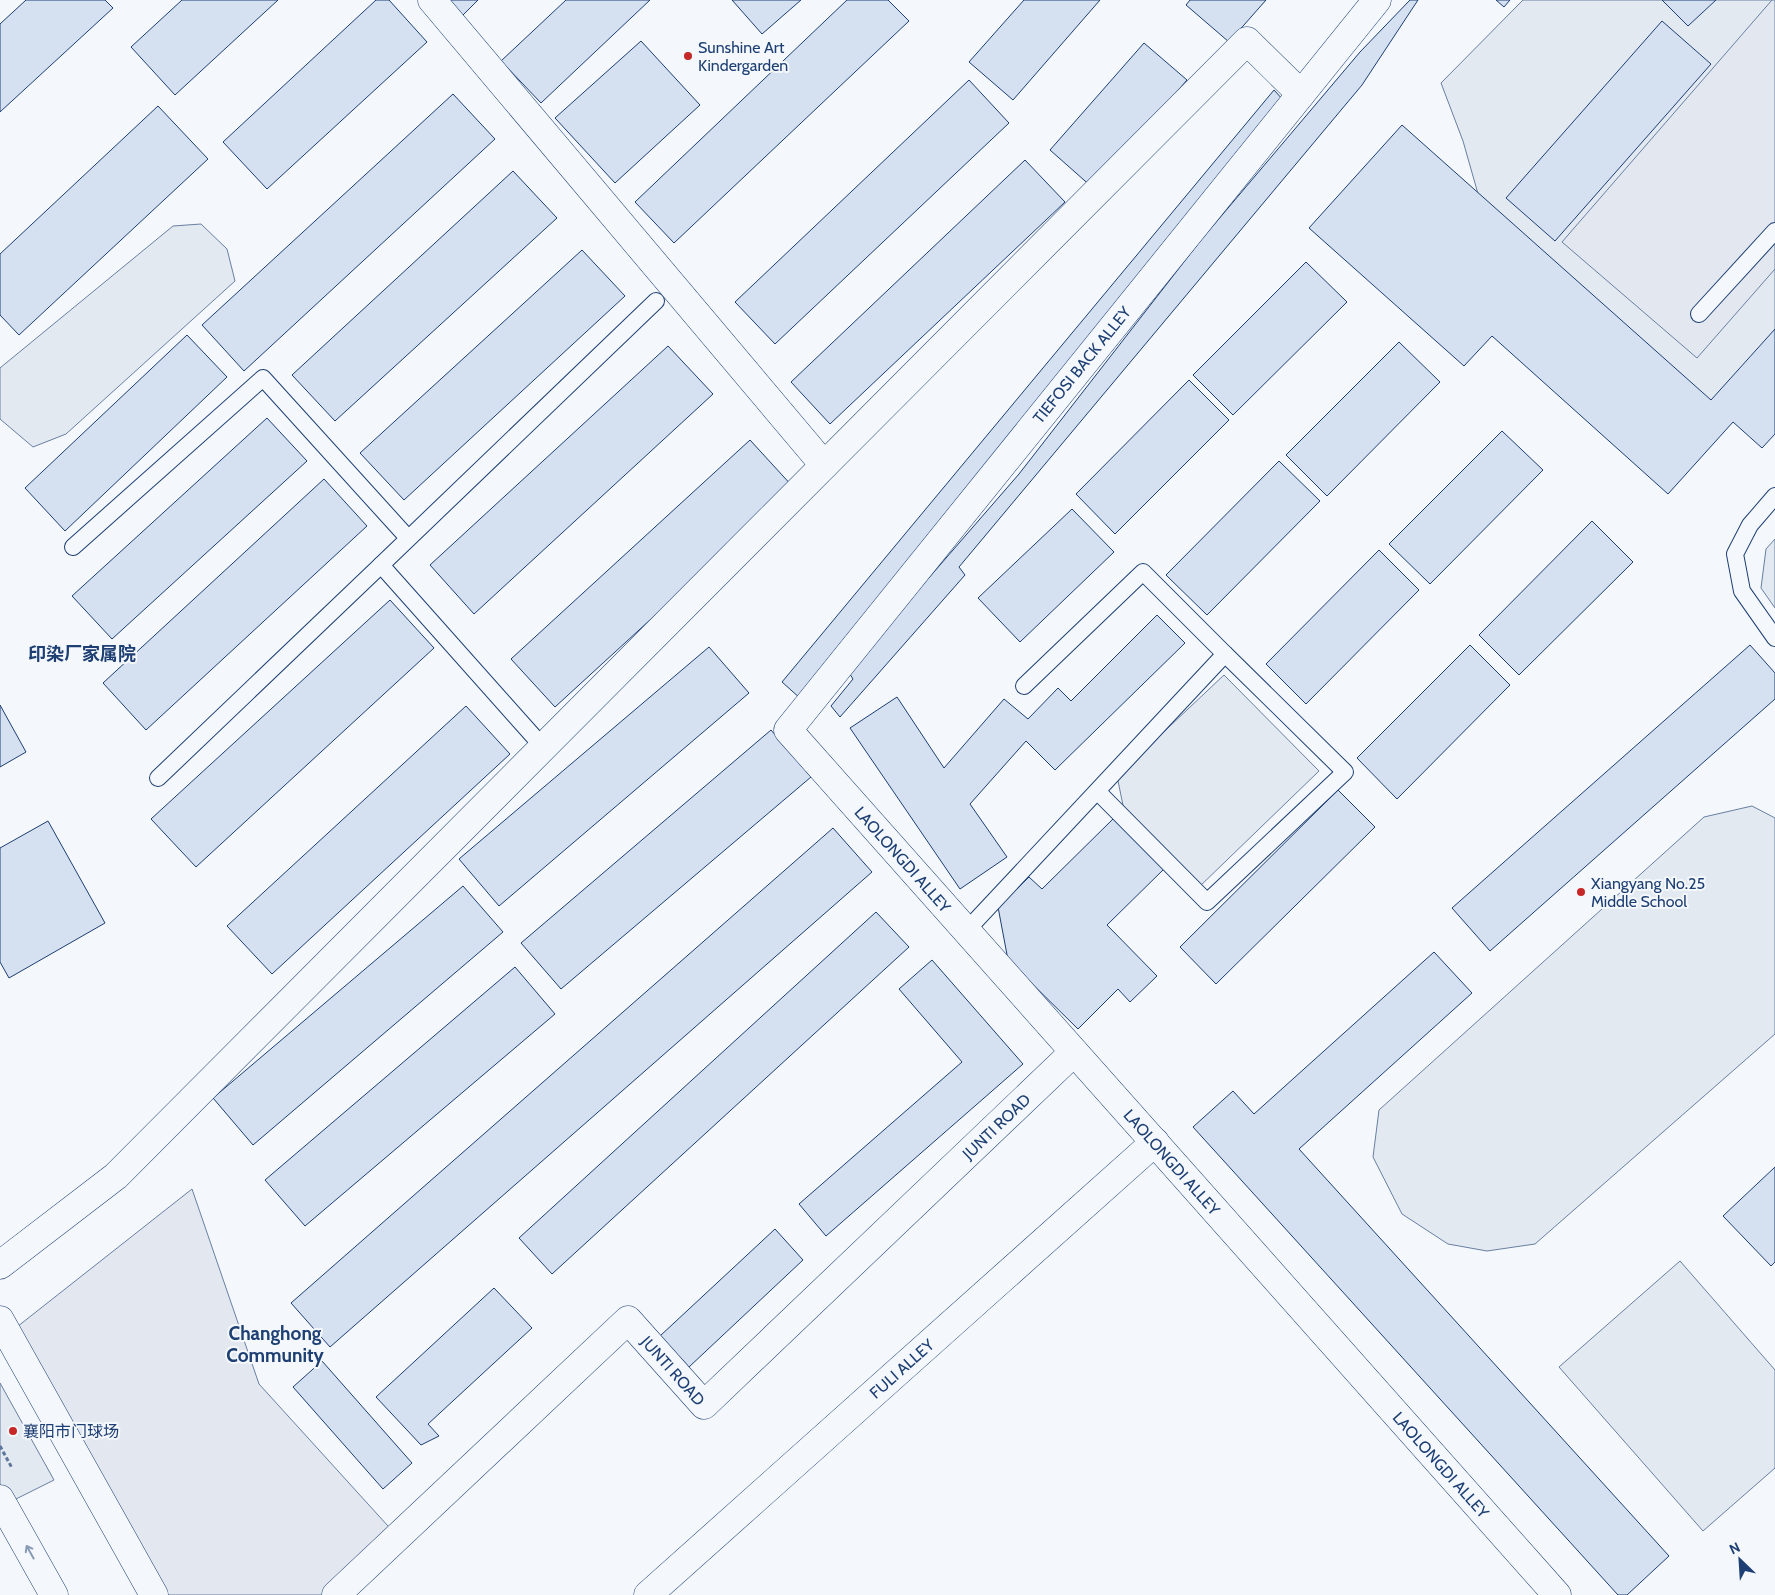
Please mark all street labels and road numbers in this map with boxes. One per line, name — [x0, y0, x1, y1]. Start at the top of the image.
street label: TIEFOSI BACK ALLEY — [1029, 302, 1135, 427]
street label: LAOLONGDI ALLEY — [851, 802, 956, 917]
street label: JUNTI ROAD — [958, 1089, 1034, 1164]
street label: LAOLONGDI ALLEY — [1120, 1105, 1225, 1220]
street label: JUNTI ROAD — [637, 1331, 709, 1409]
street label: FULI ALLEY — [866, 1334, 938, 1402]
street label: LAOLONGDI ALLEY — [1389, 1408, 1494, 1522]

